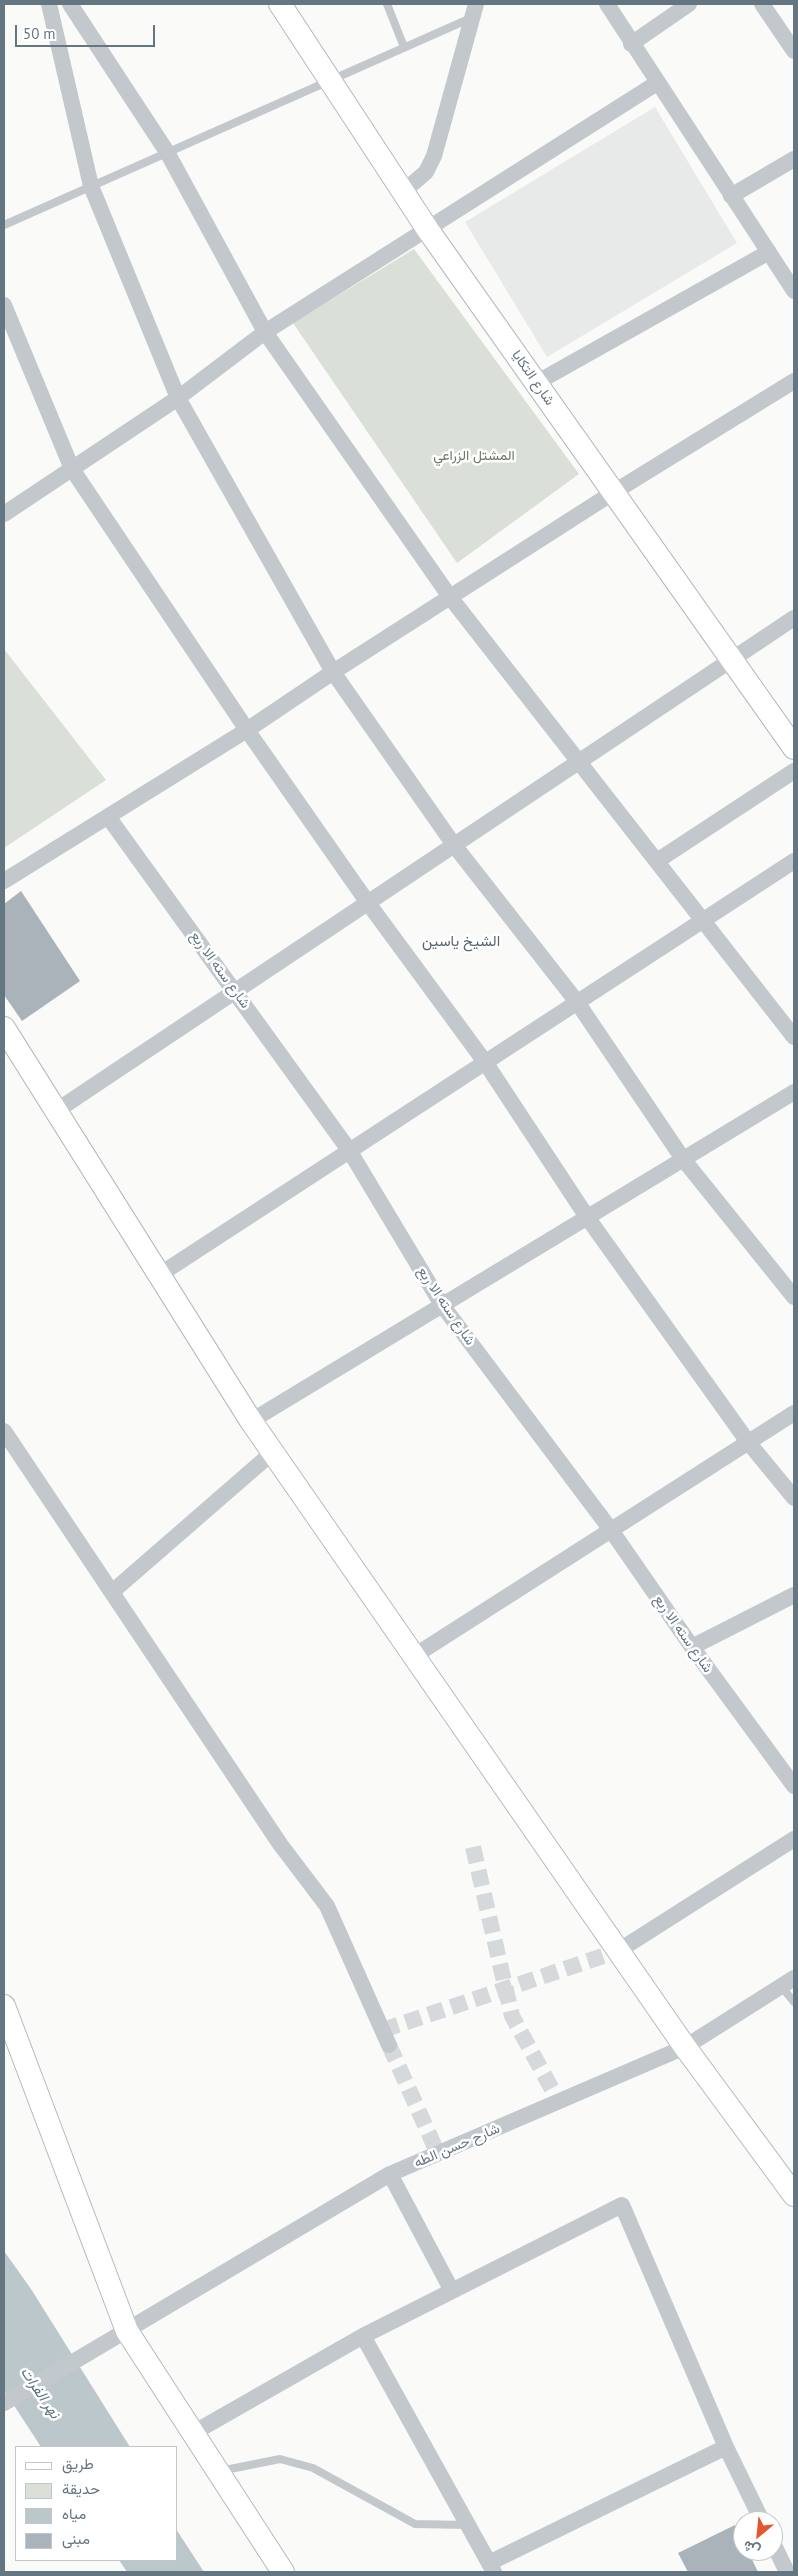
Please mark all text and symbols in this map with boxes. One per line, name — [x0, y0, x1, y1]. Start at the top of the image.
scale bar — [18, 15, 158, 47]
text: 50 m — [23, 24, 56, 43]
street label: شارع التكايا — [508, 347, 558, 409]
park label: المشتل الزراعي — [433, 448, 515, 464]
street label: شارع سته الا ربع — [186, 928, 254, 1012]
district label: الشيخ ياسين — [422, 933, 500, 951]
street label: شارع سته الا ربع — [414, 1263, 478, 1349]
street label: شارع سته الا ربع — [650, 1592, 716, 1676]
street label: شارح حسن الطه — [412, 2120, 502, 2172]
water label: نهر الفرات — [16, 2364, 64, 2422]
legend — [15, 2446, 178, 2561]
text: طريق — [62, 2454, 94, 2473]
text: حديقة — [62, 2479, 100, 2498]
text: مياه — [62, 2504, 86, 2523]
north arrow — [733, 2511, 783, 2561]
text: مبنى — [62, 2529, 90, 2548]
text: ش — [740, 2536, 763, 2560]

